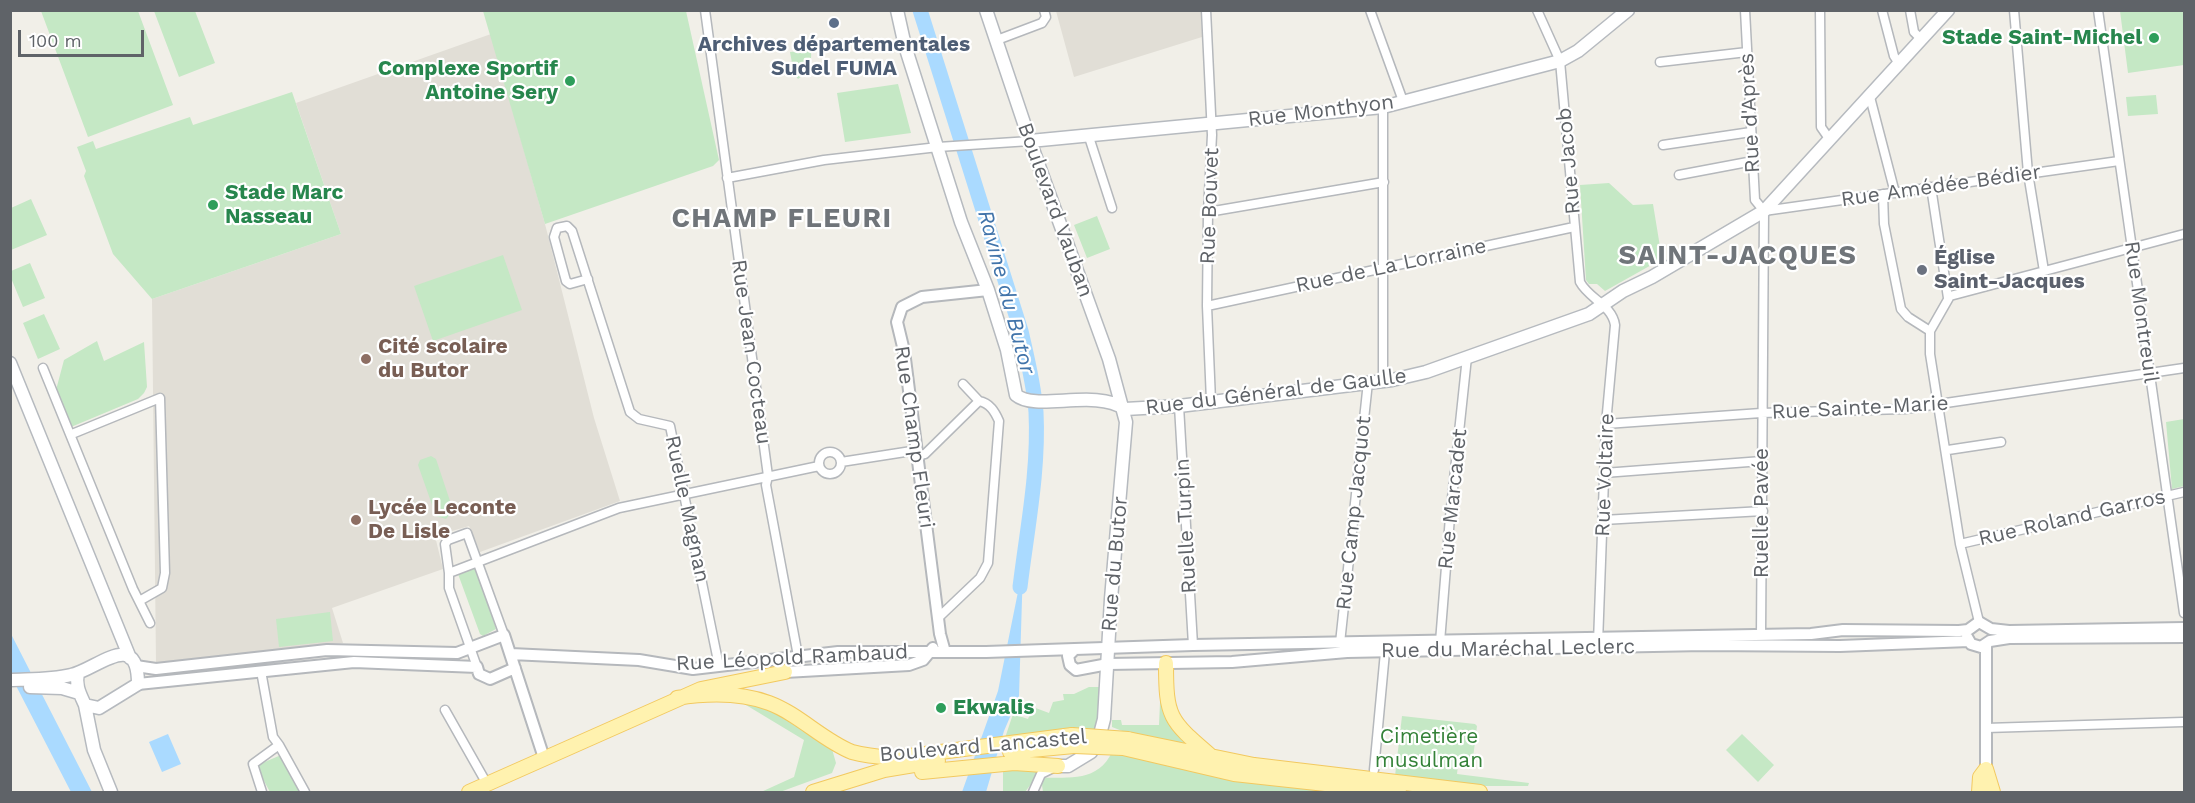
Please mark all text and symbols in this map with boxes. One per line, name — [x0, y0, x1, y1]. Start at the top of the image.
marker: Archives départementales Sudel FUMA — [827, 16, 841, 30]
scale bar — [21, 18, 147, 56]
place label: Stade Saint-Michel — [1942, 25, 2142, 51]
text: 100 m — [29, 30, 82, 51]
marker: Stade Saint-Michel — [2147, 31, 2161, 45]
place label: Archives départementales Sudel FUMA — [698, 32, 970, 82]
street label: Rue d'Après — [1734, 52, 1766, 174]
place label: Complexe Sportif Antoine Sery — [378, 56, 558, 106]
marker: Complexe Sportif Antoine Sery — [563, 74, 577, 88]
street label: Rue Monthyon — [1246, 90, 1396, 132]
street label: Rue Jacob — [1552, 107, 1586, 215]
street label: Boulevard Vauban — [1012, 119, 1098, 301]
street label: Rue Bouvet — [1195, 147, 1225, 265]
street label: Rue Amédée Bédier — [1839, 159, 2043, 213]
place label: Stade Marc Nasseau — [225, 180, 343, 230]
marker: Stade Marc Nasseau — [206, 198, 220, 212]
district label: CHAMP FLEURI — [671, 203, 893, 235]
water label: Ravine du Butor — [971, 207, 1041, 377]
street label: Rue de La Lorraine — [1293, 233, 1489, 299]
street label: Rue Montreuil — [2119, 239, 2163, 385]
district label: SAINT-JACQUES — [1619, 240, 1857, 272]
place label: Église Saint-Jacques — [1934, 245, 2085, 295]
street label: Rue Jean Cocteau — [726, 258, 776, 446]
marker: Église Saint-Jacques — [1915, 263, 1929, 277]
place label: Cité scolaire du Butor — [378, 334, 508, 384]
street label: Rue Champ Fleuri — [889, 344, 939, 530]
marker: Cité scolaire du Butor — [359, 352, 373, 366]
street label: Rue du Général de Gaulle — [1144, 363, 1408, 421]
street label: Rue Sainte-Marie — [1771, 391, 1949, 425]
street label: Rue Voltaire — [1590, 413, 1620, 537]
street label: Rue Camp Jacquot — [1331, 415, 1377, 611]
street label: Rue Marcadet — [1433, 427, 1473, 571]
street label: Ruelle Magnan — [659, 433, 715, 585]
street label: Ruelle Pavée — [1749, 448, 1775, 578]
street label: Ruelle Turpin — [1170, 458, 1202, 594]
street label: Rue Roland Garros — [1976, 484, 2168, 552]
place label: Lycée Leconte De Lisle — [368, 495, 516, 545]
street label: Rue du Butor — [1097, 495, 1133, 633]
marker: Lycée Leconte De Lisle — [349, 513, 363, 527]
street label: Rue du Maréchal Leclerc — [1381, 634, 1635, 664]
street label: Rue Léopold Rambaud — [675, 639, 909, 677]
place label: Ekwalis — [953, 695, 1034, 721]
marker: Ekwalis — [934, 701, 948, 715]
street label: Boulevard Lancastel — [878, 724, 1088, 768]
park label: Cimetière musulman — [1375, 724, 1483, 774]

